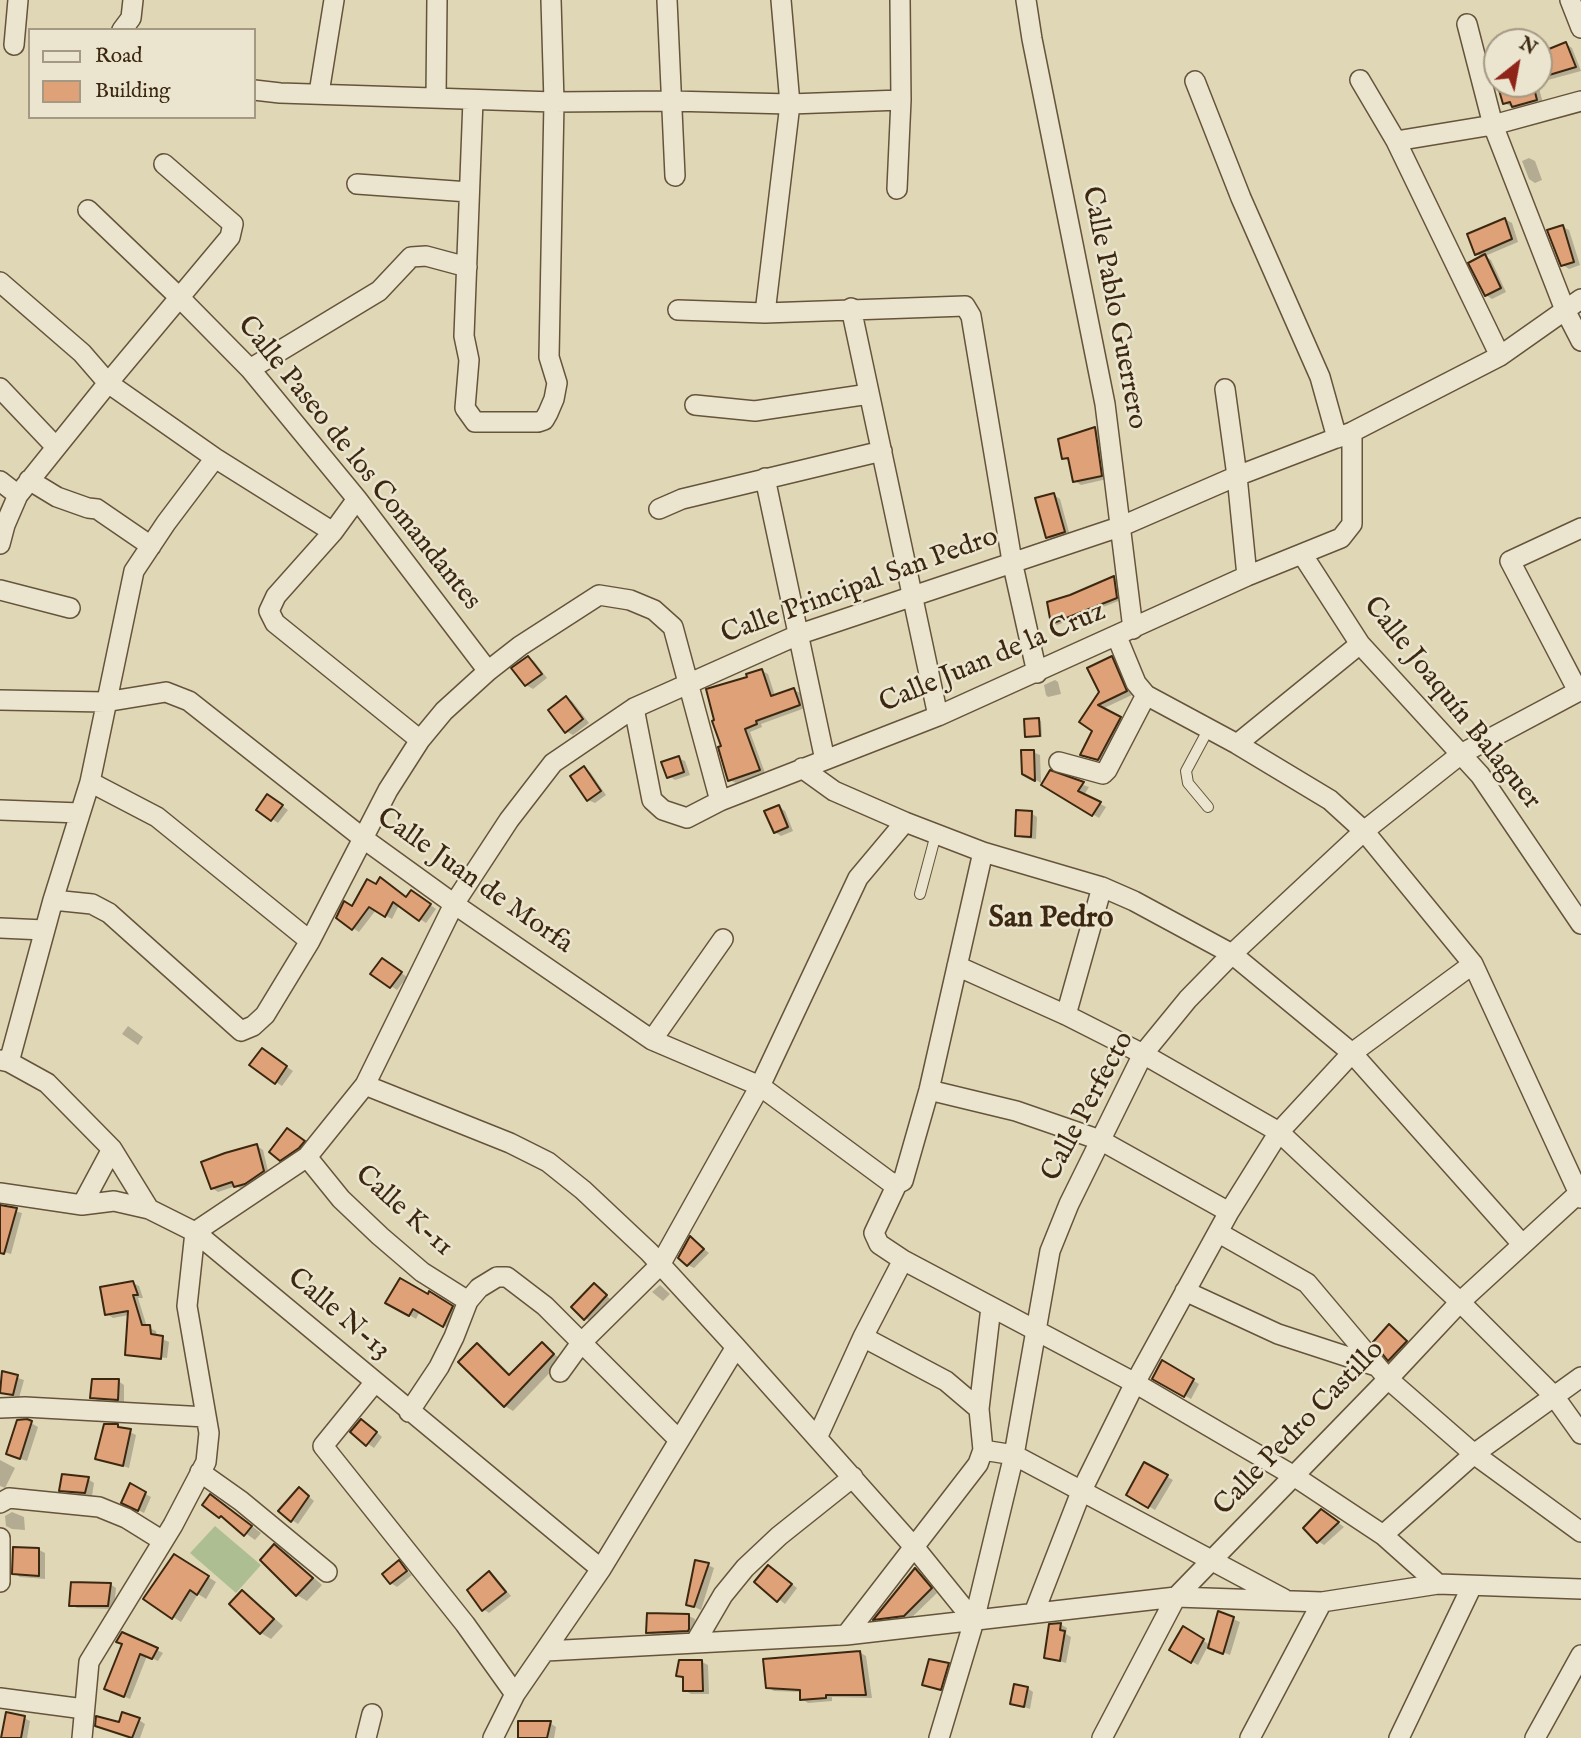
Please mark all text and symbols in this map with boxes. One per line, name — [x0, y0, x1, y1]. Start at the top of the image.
legend — [28, 28, 256, 119]
north arrow — [1483, 28, 1553, 98]
text: N — [1515, 32, 1541, 61]
text: Road — [95, 43, 142, 70]
text: Building — [95, 78, 170, 105]
street label: Calle Pablo Guerrero — [1073, 184, 1153, 432]
street label: Calle Paseo de los Comandantes — [229, 310, 487, 618]
street label: Calle Principal San Pedro — [717, 521, 1003, 653]
street label: Calle Joaquín Balaguer — [1355, 591, 1547, 817]
street label: Calle Juan de la Cruz — [875, 596, 1111, 722]
street label: Calle Juan de Morfa — [369, 802, 579, 962]
district label: San Pedro — [989, 902, 1113, 938]
street label: Calle Perfecto — [1035, 1026, 1143, 1188]
street label: Calle K-11 — [347, 1159, 459, 1265]
street label: Calle N-13 — [280, 1262, 396, 1368]
street label: Calle Pedro Castillo — [1208, 1334, 1392, 1524]

